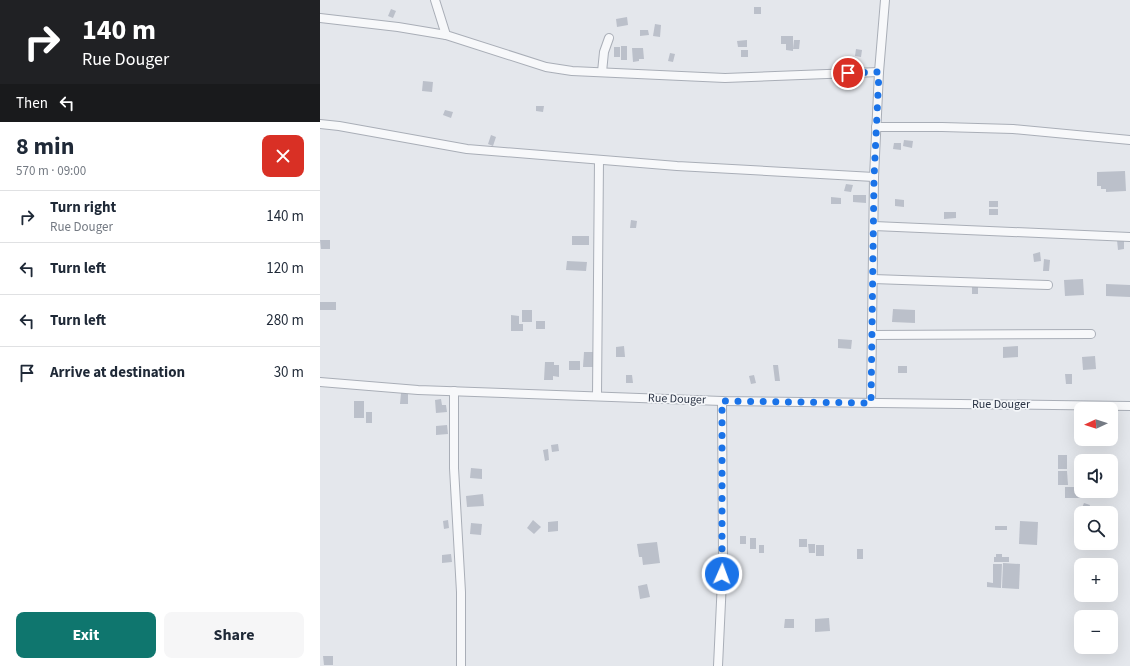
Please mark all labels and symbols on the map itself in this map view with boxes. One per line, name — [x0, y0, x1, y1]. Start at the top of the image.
pin — [831, 56, 865, 90]
street label: Rue Douger — [648, 389, 707, 409]
street label: Rue Douger — [972, 396, 1031, 413]
north arrow — [1074, 402, 1118, 446]
position arrow — [701, 553, 743, 595]

